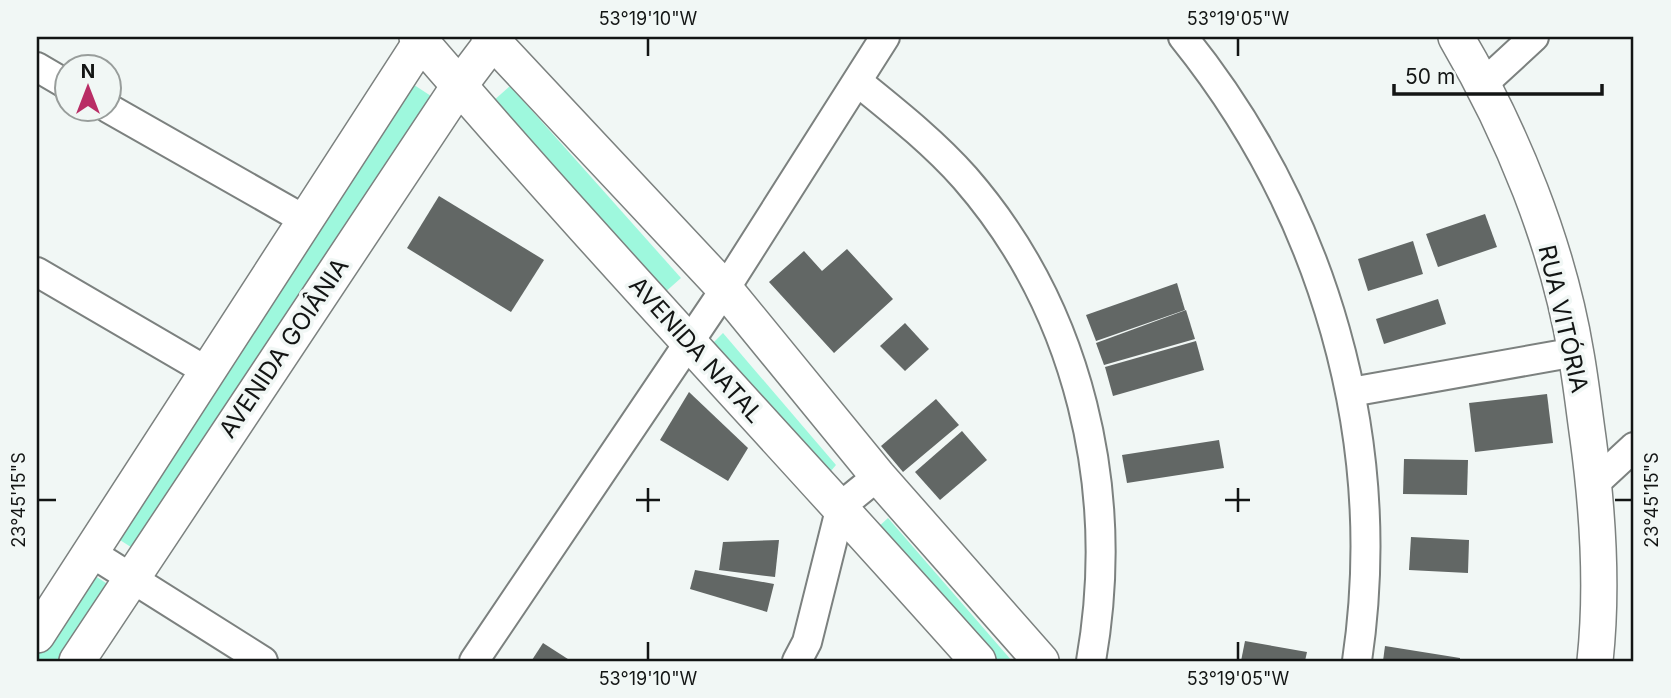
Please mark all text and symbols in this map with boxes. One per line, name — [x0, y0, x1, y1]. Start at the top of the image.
text: 53°19'10"W — [599, 8, 698, 29]
text: 53°19'05"W — [1187, 8, 1289, 29]
north arrow — [52, 52, 122, 122]
scale bar — [1394, 52, 1603, 96]
text: N — [81, 60, 95, 83]
text: 50 m — [1405, 64, 1455, 89]
street label: RUA VITÓRIA — [1532, 242, 1595, 396]
street label: AVENIDA GOIÂNIA — [212, 252, 354, 443]
street label: AVENIDA NATAL — [623, 271, 770, 429]
text: 23°45'15"S — [8, 452, 29, 548]
text: 23°45'15"S — [1641, 452, 1662, 548]
text: 53°19'10"W — [599, 668, 698, 689]
text: 53°19'05"W — [1187, 668, 1289, 689]

